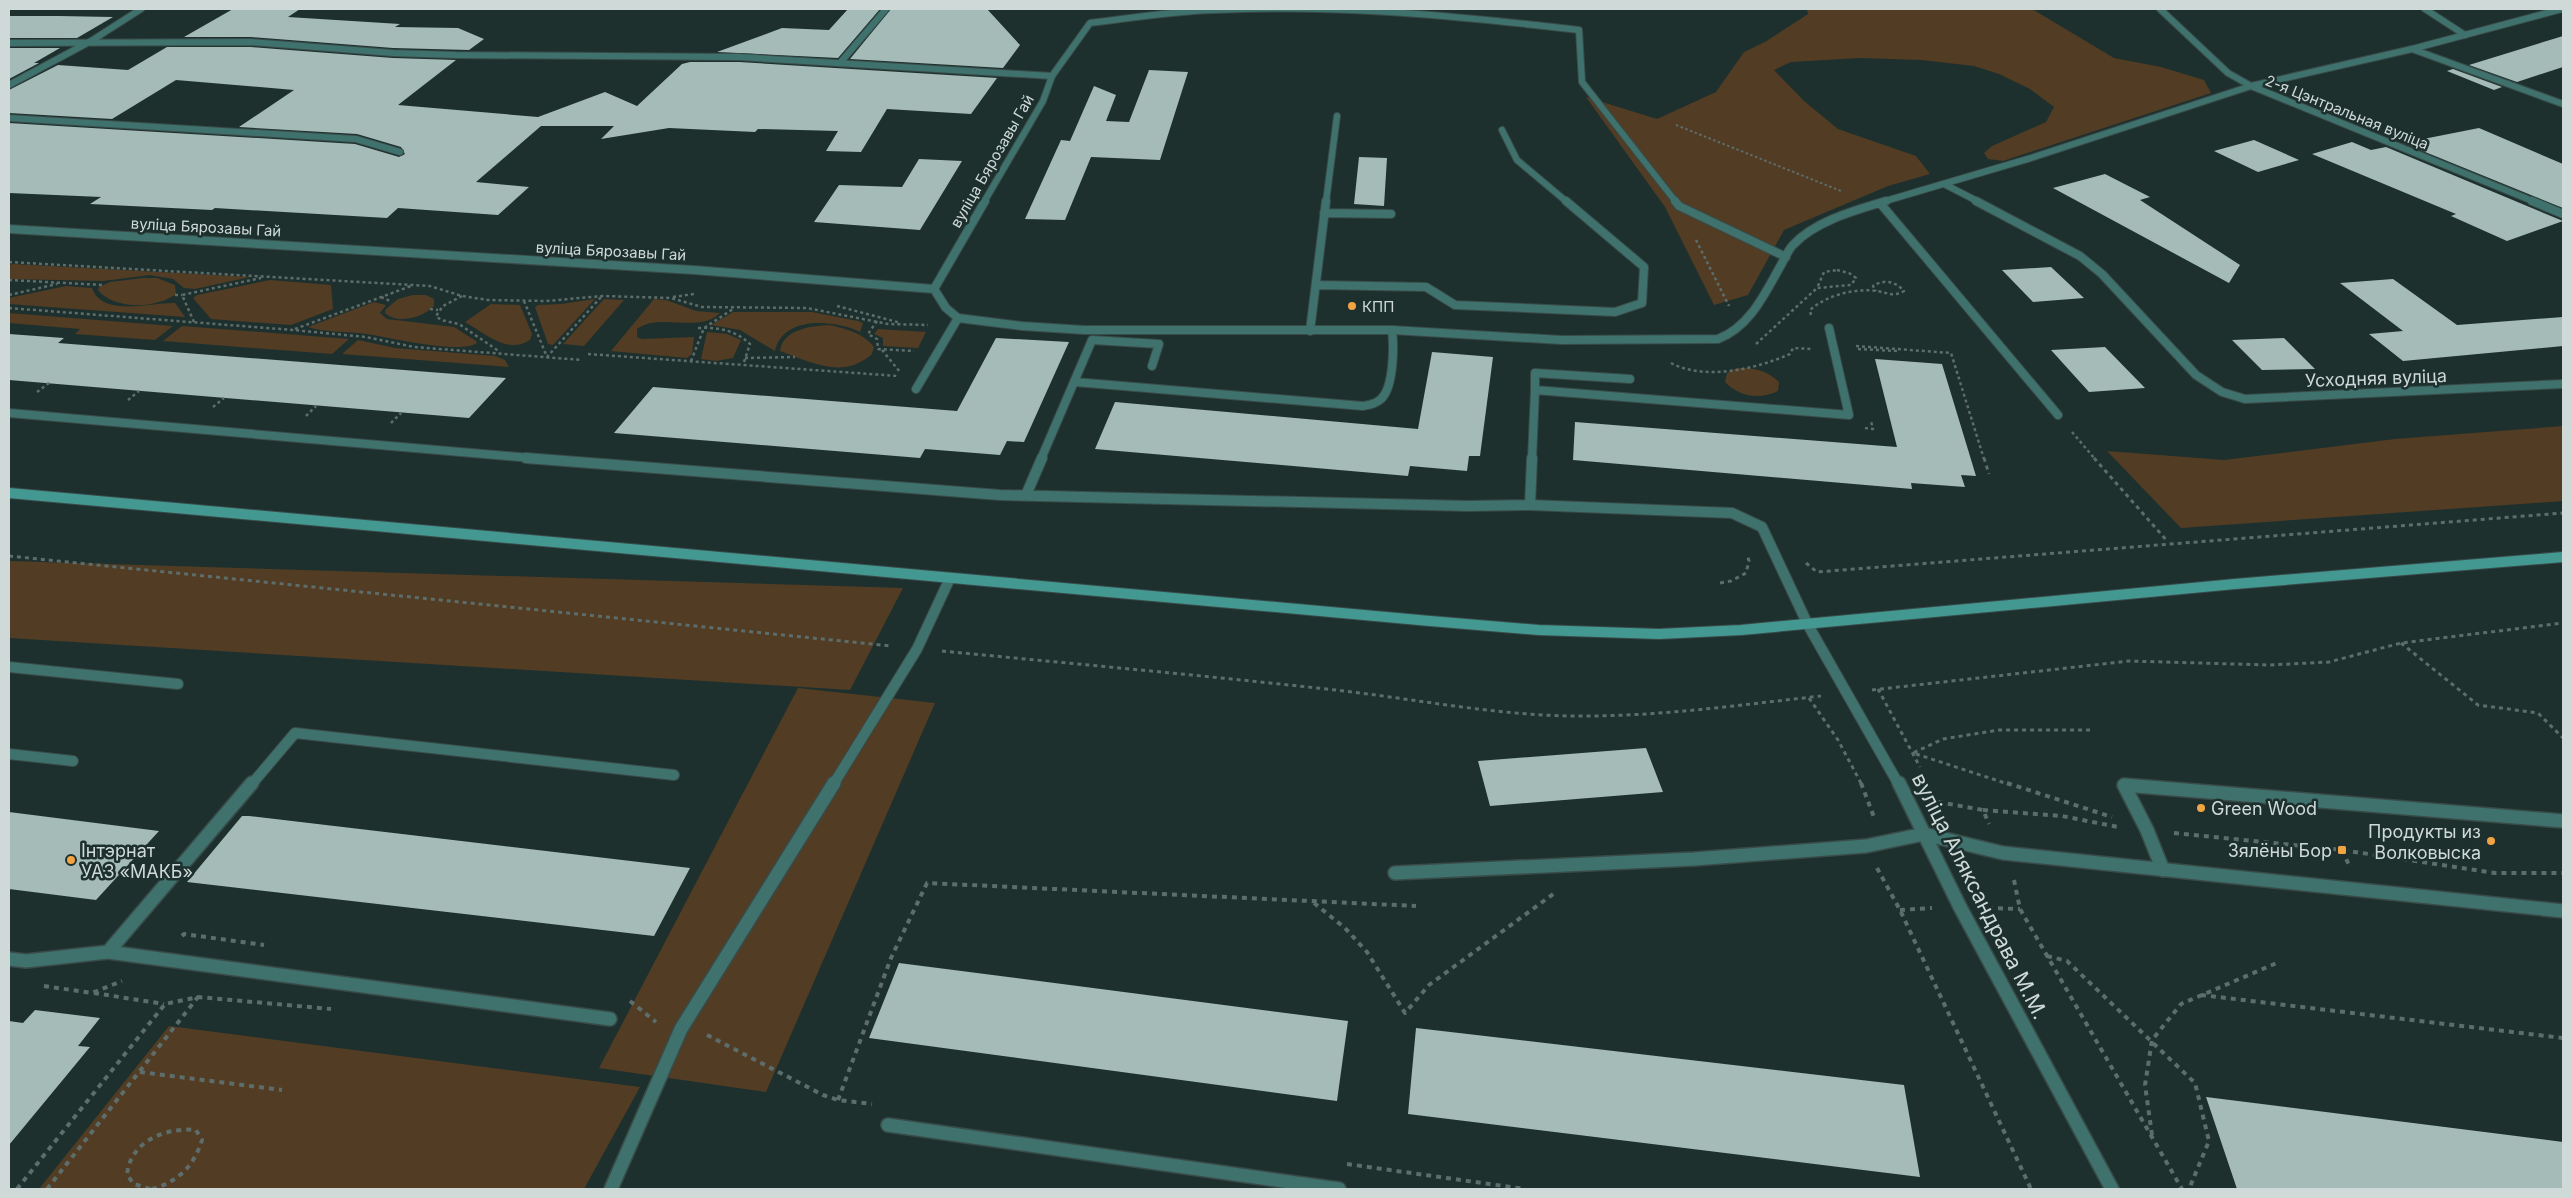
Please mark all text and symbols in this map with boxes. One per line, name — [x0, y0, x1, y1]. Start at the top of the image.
street label: 2-я Цэнтральная вуліца — [2263, 71, 2431, 153]
street label: вуліца Бярозавы Гай — [946, 91, 1038, 231]
street label: вуліца Бярозавы Гай — [130, 214, 282, 240]
street label: вуліца Бярозавы Гай — [535, 238, 687, 264]
place label: КПП — [1362, 297, 1394, 316]
marker: КПП — [1346, 300, 1358, 312]
street label: Усходняя вуліца — [2305, 365, 2447, 391]
street label: вуліца Аляксандрава М.М. — [1907, 769, 2053, 1023]
place label: Green Wood — [2211, 798, 2317, 819]
marker: Green Wood — [2195, 802, 2207, 814]
place label: Продукты из Волковыска — [2368, 821, 2481, 863]
marker: Продукты из Волковыска — [2485, 835, 2497, 847]
place label: Інтэрнат УАЗ «МАКБ» — [81, 840, 193, 882]
place label: Зялёны Бор — [2228, 840, 2332, 861]
marker: Зялёны Бор — [2336, 844, 2348, 856]
marker: Інтэрнат УАЗ «МАКБ» — [65, 854, 77, 866]

